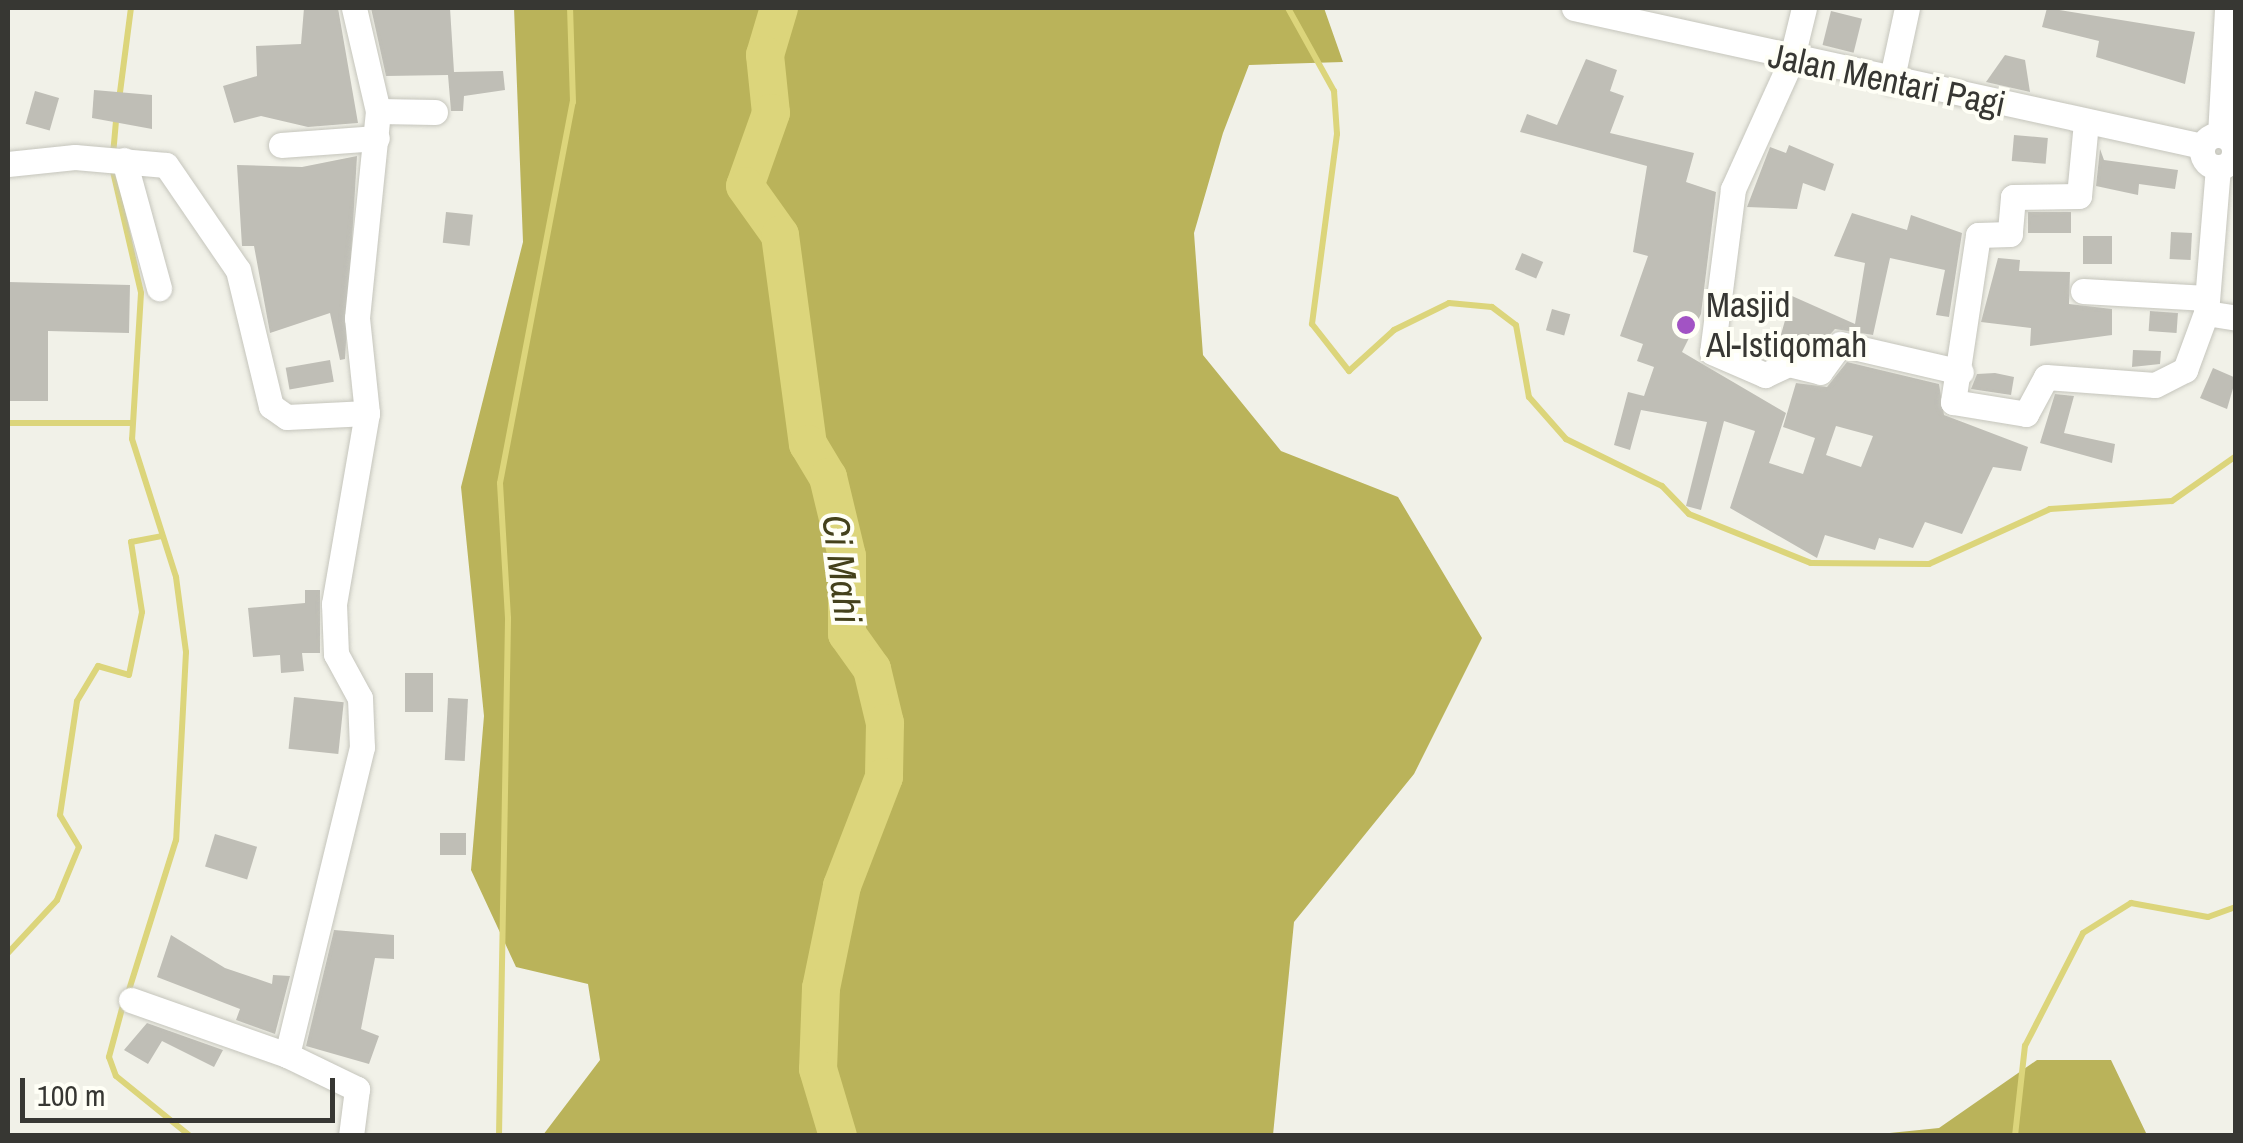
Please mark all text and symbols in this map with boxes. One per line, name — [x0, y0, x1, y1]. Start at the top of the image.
street label: Jalan Mentari Pagi — [1765, 34, 2009, 126]
place label: Masjid Al-Istiqomah — [1706, 284, 1867, 366]
marker: Masjid Al-Istiqomah — [1675, 314, 1697, 336]
water label: Ci Mahi — [813, 512, 871, 626]
scale bar — [25, 1058, 340, 1120]
text: 100 m — [37, 1075, 105, 1115]

